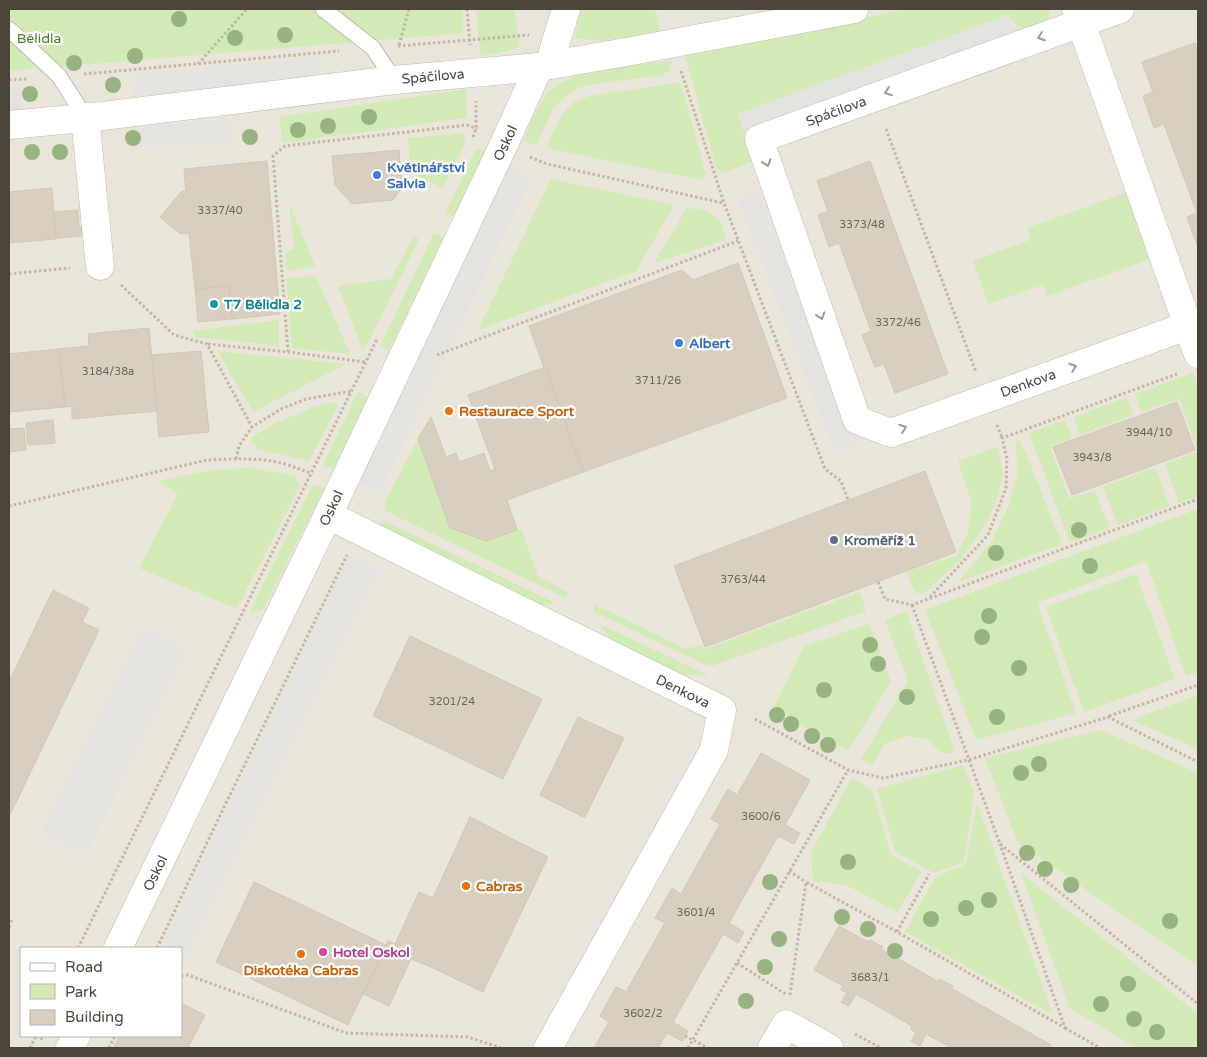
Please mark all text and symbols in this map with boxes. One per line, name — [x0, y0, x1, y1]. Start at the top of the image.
park label: Bělidla — [17, 30, 61, 47]
one-way arrow — [1037, 31, 1046, 41]
street label: Spáčilova — [401, 65, 465, 88]
one-way arrow — [885, 86, 893, 96]
street label: Spáčilova — [804, 93, 869, 130]
street label: Oskol — [490, 123, 521, 164]
one-way arrow — [761, 158, 771, 167]
place label: Květinářství Salvia — [387, 159, 466, 192]
marker: Květinářství Salvia — [371, 169, 383, 181]
house number: 3337/40 — [197, 204, 243, 217]
house number: 3373/48 — [839, 218, 885, 231]
place label: T7 Bělidla 2 — [223, 296, 302, 313]
marker: T7 Bělidla 2 — [208, 298, 220, 310]
one-way arrow — [815, 311, 825, 320]
house number: 3372/46 — [875, 316, 921, 329]
place label: Albert — [689, 335, 731, 352]
marker: Albert — [673, 337, 685, 349]
one-way arrow — [1068, 363, 1076, 373]
house number: 3184/38a — [82, 365, 134, 378]
street label: Denkova — [998, 366, 1058, 401]
house number: 3711/26 — [635, 374, 681, 387]
place label: Restaurace Sport — [459, 403, 575, 420]
marker: Restaurace Sport — [443, 405, 455, 417]
one-way arrow — [898, 424, 907, 434]
house number: 3944/10 — [1126, 426, 1172, 439]
house number: 3943/8 — [1072, 451, 1112, 464]
street label: Oskol — [316, 488, 347, 529]
place label: Kroměříž 1 — [844, 532, 916, 549]
marker: Kroměříž 1 — [828, 534, 840, 546]
house number: 3763/44 — [720, 573, 766, 586]
street label: Denkova — [653, 671, 712, 712]
house number: 3201/24 — [429, 695, 475, 708]
house number: 3600/6 — [741, 810, 781, 823]
street label: Oskol — [140, 853, 171, 894]
place label: Cabras — [476, 878, 523, 895]
marker: Cabras — [460, 880, 472, 892]
house number: 3601/4 — [677, 906, 715, 919]
place label: Hotel Oskol — [333, 944, 410, 961]
marker: Hotel Oskol — [317, 946, 329, 958]
legend — [20, 947, 182, 1037]
marker: Diskotéka Cabras — [295, 948, 307, 960]
text: Road — [65, 958, 103, 976]
place label: Diskotéka Cabras — [243, 962, 359, 979]
house number: 3683/1 — [850, 971, 890, 984]
text: Park — [65, 983, 97, 1001]
house number: 3602/2 — [623, 1007, 663, 1020]
text: Building — [65, 1008, 124, 1026]

